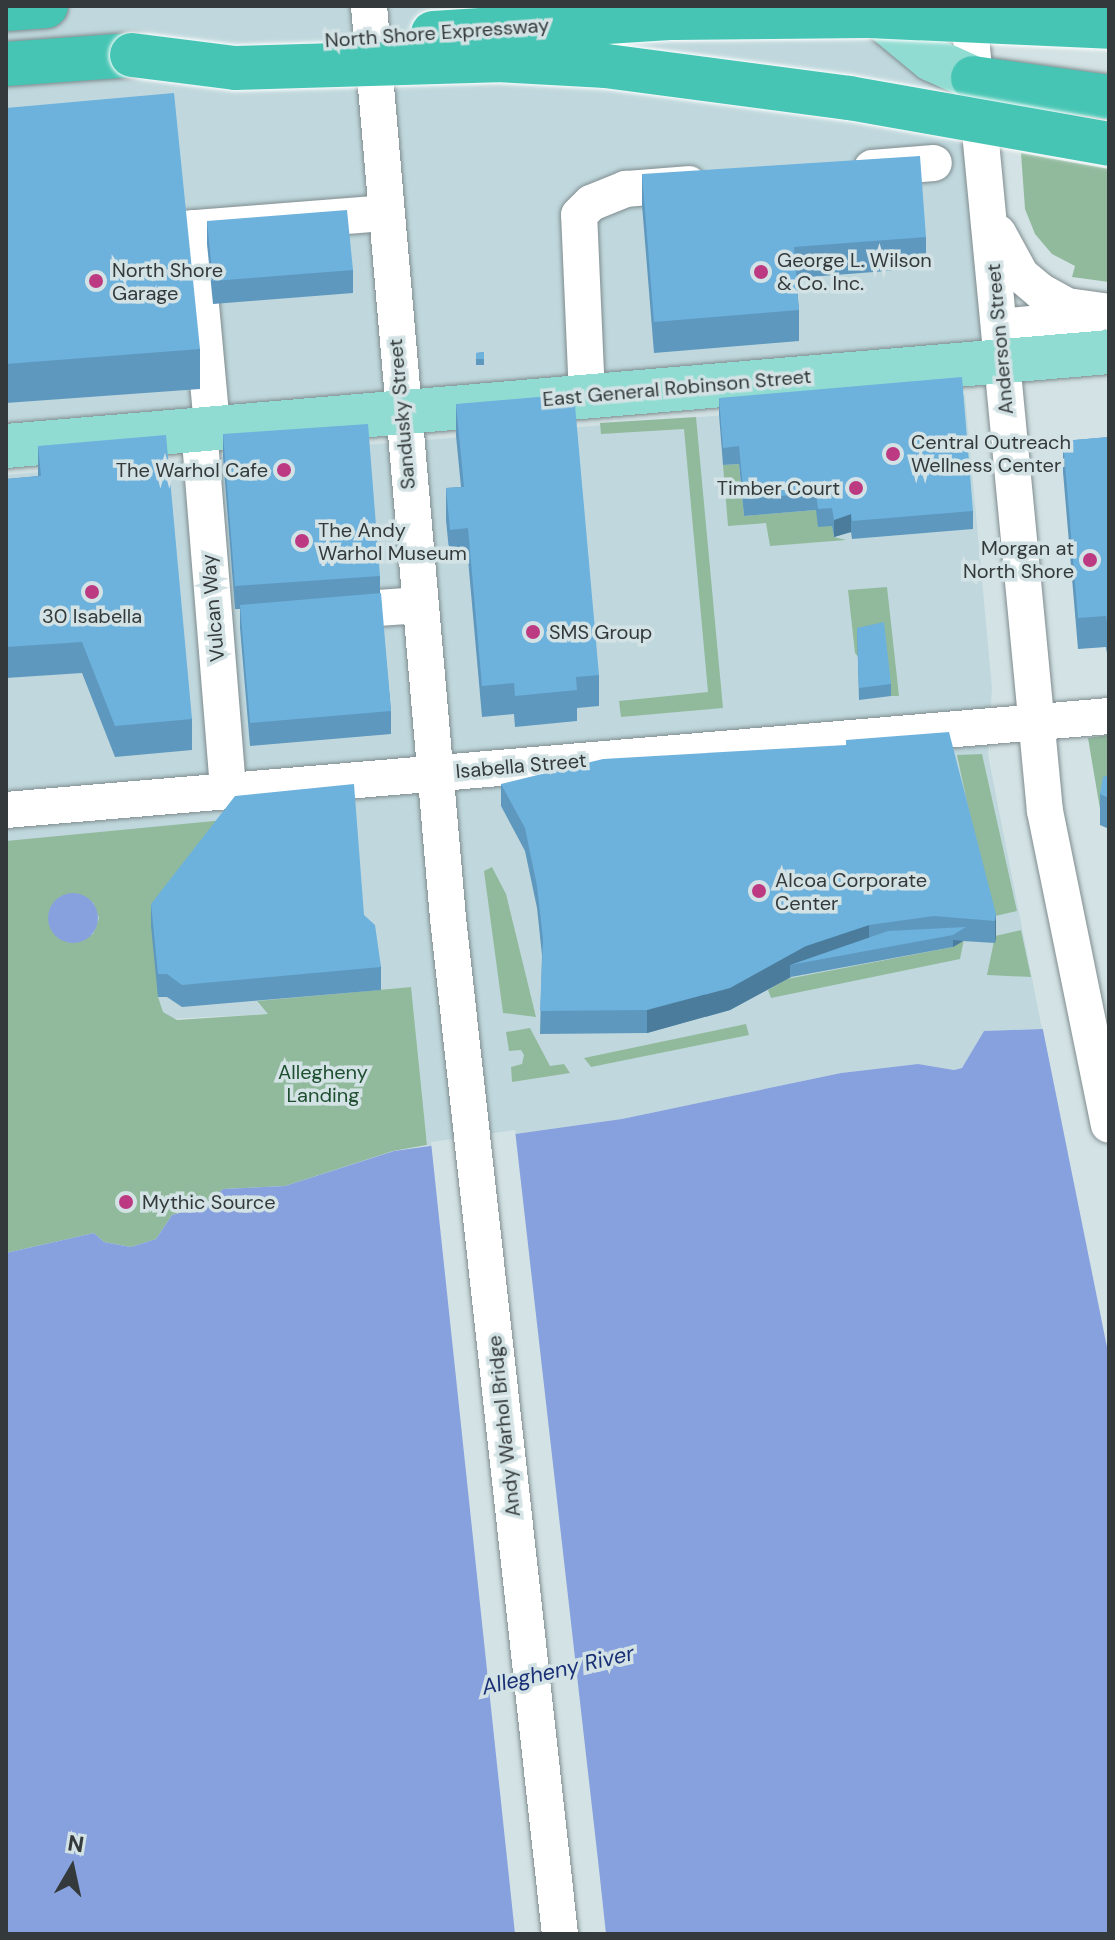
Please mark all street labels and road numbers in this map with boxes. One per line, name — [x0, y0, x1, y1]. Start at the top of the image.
street label: North Shore Expressway — [324, 13, 550, 53]
street label: Anderson Street — [981, 263, 1019, 415]
street label: Sandusky Street — [383, 338, 421, 490]
street label: East General Robinson Street — [542, 364, 812, 412]
street label: Vulcan Way — [196, 553, 230, 663]
street label: Isabella Street — [455, 748, 587, 784]
street label: Andy Warhol Bridge — [483, 1334, 525, 1518]

